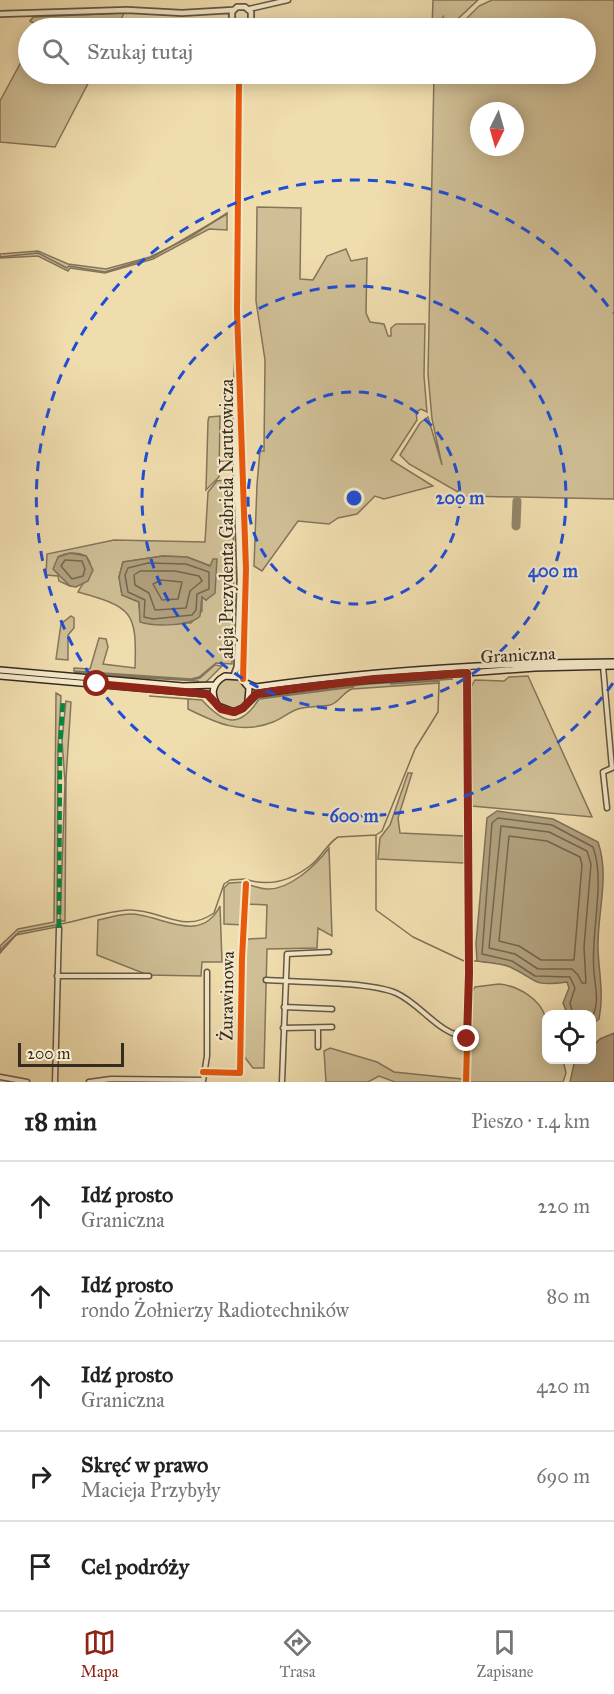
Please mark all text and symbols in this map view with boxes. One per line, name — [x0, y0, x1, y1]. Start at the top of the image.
search box — [18, 18, 596, 84]
icon: search — [39, 35, 72, 68]
text: Szukaj tutaj — [87, 38, 193, 65]
north arrow — [470, 102, 524, 156]
street label: aleja Prezydenta Gabriela Narutowicza — [216, 379, 238, 659]
text: 200 m — [436, 487, 485, 509]
centre of rings — [344, 488, 364, 508]
text: 400 m — [528, 560, 579, 583]
street label: Graniczna — [480, 642, 557, 668]
route start — [83, 670, 109, 696]
text: 600 m — [329, 805, 379, 827]
street label: Żurawinowa — [214, 950, 239, 1041]
map controls — [542, 1010, 596, 1064]
button: locate — [542, 1010, 596, 1064]
route end — [453, 1025, 479, 1051]
scale bar — [18, 1040, 124, 1068]
text: 200 m — [27, 1044, 70, 1063]
text: 18 min — [24, 1105, 97, 1137]
text: Pieszo · 1.4 km — [471, 1109, 590, 1133]
text: Idź prosto — [81, 1181, 173, 1208]
icon: ahead — [24, 1190, 57, 1223]
text: 220 m — [538, 1194, 590, 1218]
text: Graniczna — [81, 1208, 165, 1232]
text: Idź prosto — [81, 1271, 173, 1298]
icon: ahead — [24, 1280, 57, 1313]
text: 80 m — [547, 1284, 590, 1308]
text: rondo Żołnierzy Radiotechników — [81, 1298, 349, 1322]
text: Idź prosto — [81, 1361, 173, 1388]
icon: ahead — [24, 1370, 57, 1403]
text: 420 m — [536, 1374, 590, 1398]
text: Graniczna — [81, 1388, 165, 1412]
text: Skręć w prawo — [81, 1451, 208, 1478]
icon: right — [24, 1460, 57, 1493]
text: 690 m — [536, 1464, 590, 1488]
text: Macieja Przybyły — [81, 1478, 220, 1502]
icon: arrive — [24, 1550, 57, 1583]
text: Cel podróży — [81, 1553, 189, 1580]
tab: Mapa — [80, 1626, 119, 1681]
tab: Trasa — [279, 1626, 315, 1681]
tab: Zapisane — [476, 1626, 533, 1681]

